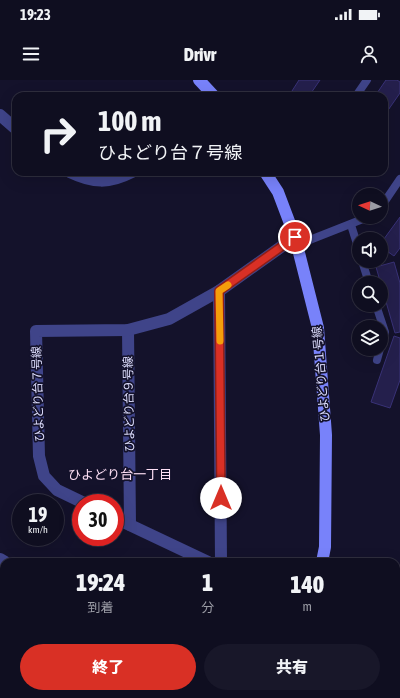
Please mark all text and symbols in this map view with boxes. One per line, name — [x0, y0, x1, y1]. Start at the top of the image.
text: 19:23 — [20, 6, 51, 23]
icon: menu — [20, 43, 42, 65]
icon: person — [358, 43, 380, 65]
text: Drivr — [184, 44, 216, 65]
text: 100 m — [98, 105, 161, 137]
icon: right — [32, 108, 84, 160]
text: ひよどり台７号線 — [98, 142, 242, 163]
north arrow — [352, 188, 388, 224]
map controls — [352, 188, 388, 356]
pin — [278, 220, 312, 254]
icon: arrive — [284, 226, 306, 248]
button: sound — [352, 232, 388, 268]
button: search — [352, 276, 388, 312]
button: layers — [352, 320, 388, 356]
street label: ひよどり台１号線 — [310, 326, 332, 422]
street label: ひよどり台７号線 — [29, 346, 47, 442]
street label: ひよどり台９号線 — [121, 356, 137, 452]
district label: ひよどり台一丁目 — [68, 467, 172, 482]
position arrow — [200, 477, 242, 519]
speed limit sign: 30 — [72, 494, 124, 546]
text: 19 — [29, 503, 47, 526]
text: km/h — [28, 524, 48, 535]
text: 19:24 — [76, 569, 125, 596]
text: 1 — [202, 569, 213, 596]
text: 140 — [290, 571, 324, 598]
text: m — [302, 599, 312, 614]
text: 到着 — [88, 600, 114, 615]
text: 分 — [201, 600, 214, 615]
button: 終了 — [20, 644, 196, 690]
button: 共有 — [204, 644, 380, 690]

